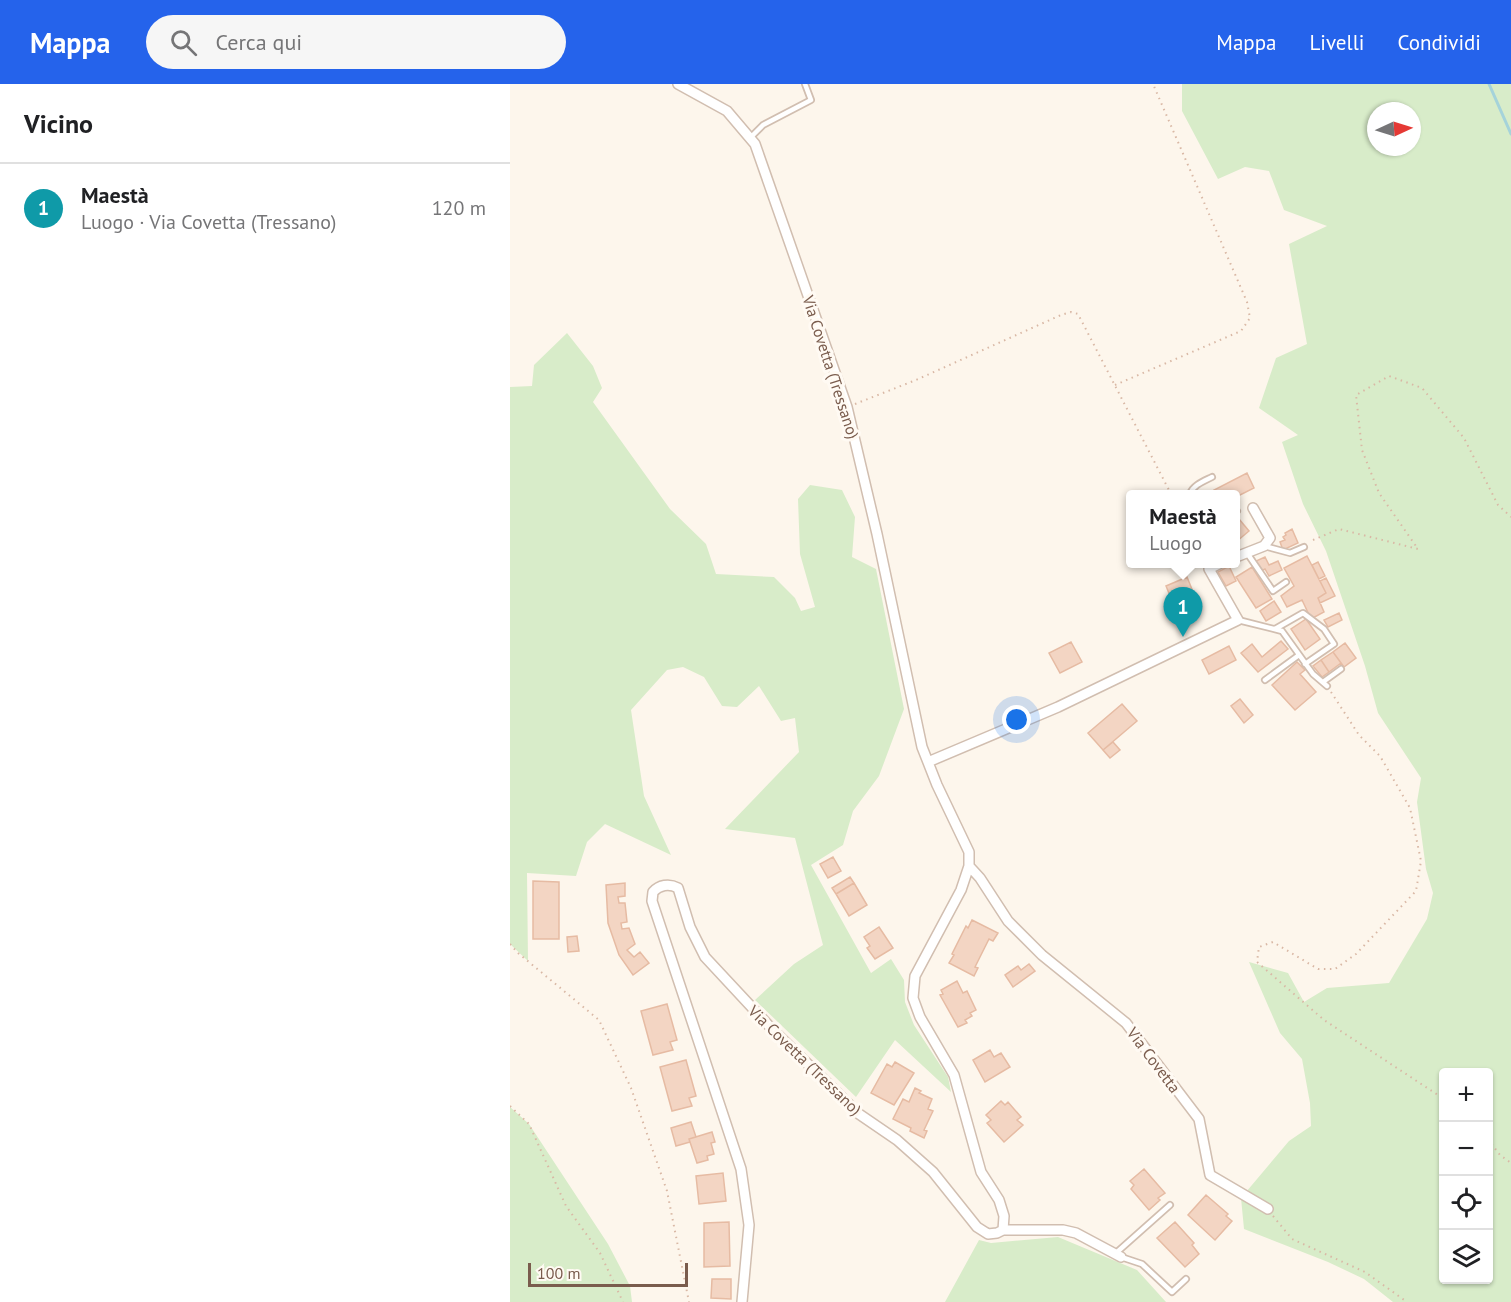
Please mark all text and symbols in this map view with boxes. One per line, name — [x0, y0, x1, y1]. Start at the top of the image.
search box — [146, 15, 566, 69]
text: Mappa — [30, 24, 110, 61]
icon: search — [167, 26, 200, 59]
text: Cerca qui — [215, 28, 302, 56]
text: Mappa — [1216, 29, 1276, 56]
text: Livelli — [1309, 29, 1364, 56]
text: Condividi — [1397, 29, 1481, 56]
north arrow — [1367, 102, 1421, 156]
text: Vicino — [24, 107, 93, 140]
text: Maestà — [81, 181, 149, 209]
text: 1 — [38, 195, 49, 221]
text: 120 m — [432, 195, 486, 221]
text: Luogo · Via Covetta (Tressano) — [81, 209, 336, 235]
street label: Via Covetta (Tressano) — [798, 292, 864, 441]
popup — [1126, 490, 1240, 568]
text: Maestà — [1149, 502, 1217, 530]
text: Luogo — [1149, 530, 1202, 556]
pin: 1 — [1164, 588, 1202, 637]
your location — [1002, 705, 1031, 734]
street label: Via Covetta (Tressano) — [744, 1000, 866, 1119]
street label: Via Covetta — [1122, 1022, 1185, 1097]
map controls — [1439, 1068, 1493, 1284]
button: + — [1439, 1068, 1493, 1122]
button: − — [1439, 1122, 1493, 1176]
button: locate — [1439, 1176, 1493, 1230]
button: layers — [1439, 1230, 1493, 1284]
scale bar — [528, 1260, 688, 1288]
text: 100 m — [537, 1263, 580, 1283]

